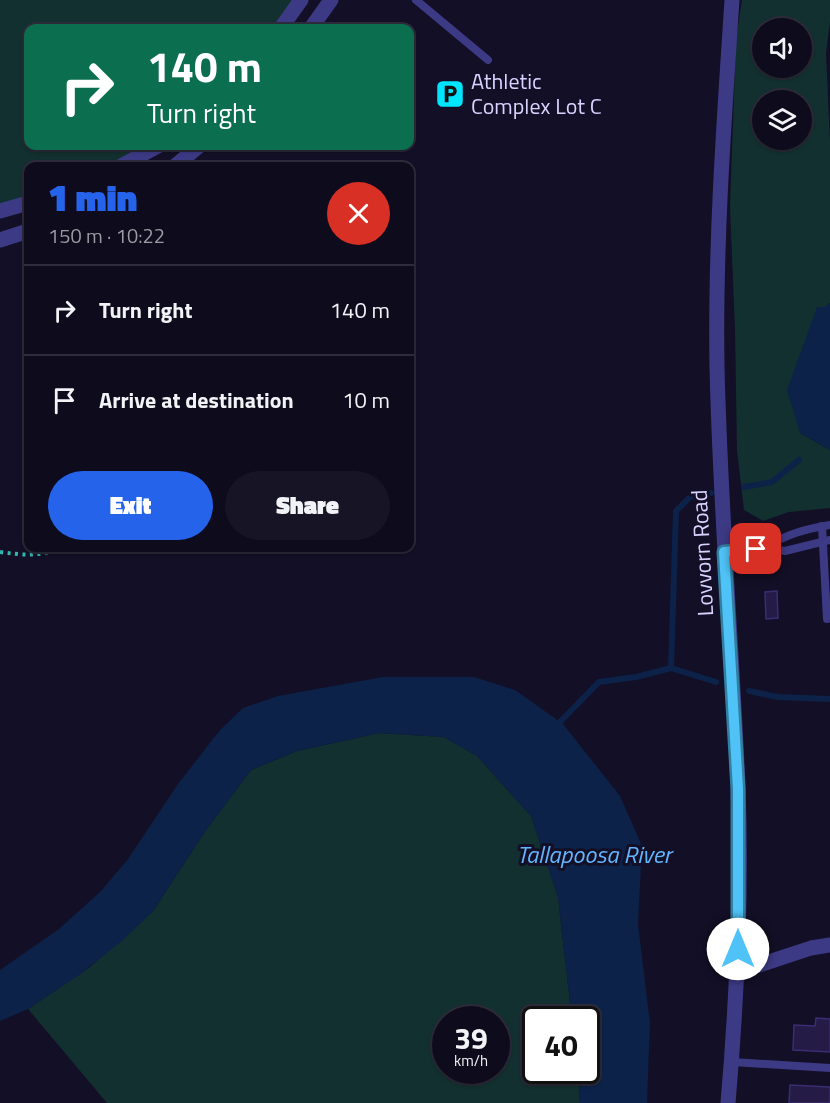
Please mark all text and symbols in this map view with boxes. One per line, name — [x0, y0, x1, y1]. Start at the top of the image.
map controls — [752, 18, 812, 150]
button: sound — [752, 18, 812, 78]
text: 140 m — [147, 34, 262, 98]
icon: right — [48, 48, 126, 126]
place label: Athletic Complex Lot C — [471, 64, 602, 123]
parking icon: Athletic Complex Lot C — [434, 78, 466, 110]
button: layers — [752, 90, 812, 150]
text: Turn right — [147, 92, 256, 133]
text: 1 min — [48, 170, 137, 225]
button: close — [327, 182, 390, 245]
text: 150 m · 10:22 — [48, 220, 165, 251]
text: Turn right — [99, 293, 193, 327]
text: 140 m — [330, 293, 390, 327]
icon: right — [48, 294, 81, 327]
text: Arrive at destination — [99, 383, 294, 417]
text: 10 m — [342, 383, 390, 417]
icon: arrive — [48, 384, 81, 417]
button: Exit — [48, 471, 213, 540]
button: Share — [225, 471, 390, 540]
street label: Lovvorn Road — [682, 489, 722, 617]
pin — [730, 523, 781, 574]
icon: arrive — [739, 532, 772, 565]
water label: Tallapoosa River — [517, 836, 675, 872]
position arrow — [706, 917, 770, 981]
speed limit sign: 40 — [522, 1006, 600, 1084]
text: 39 — [454, 1015, 488, 1061]
text: km/h — [454, 1049, 488, 1072]

